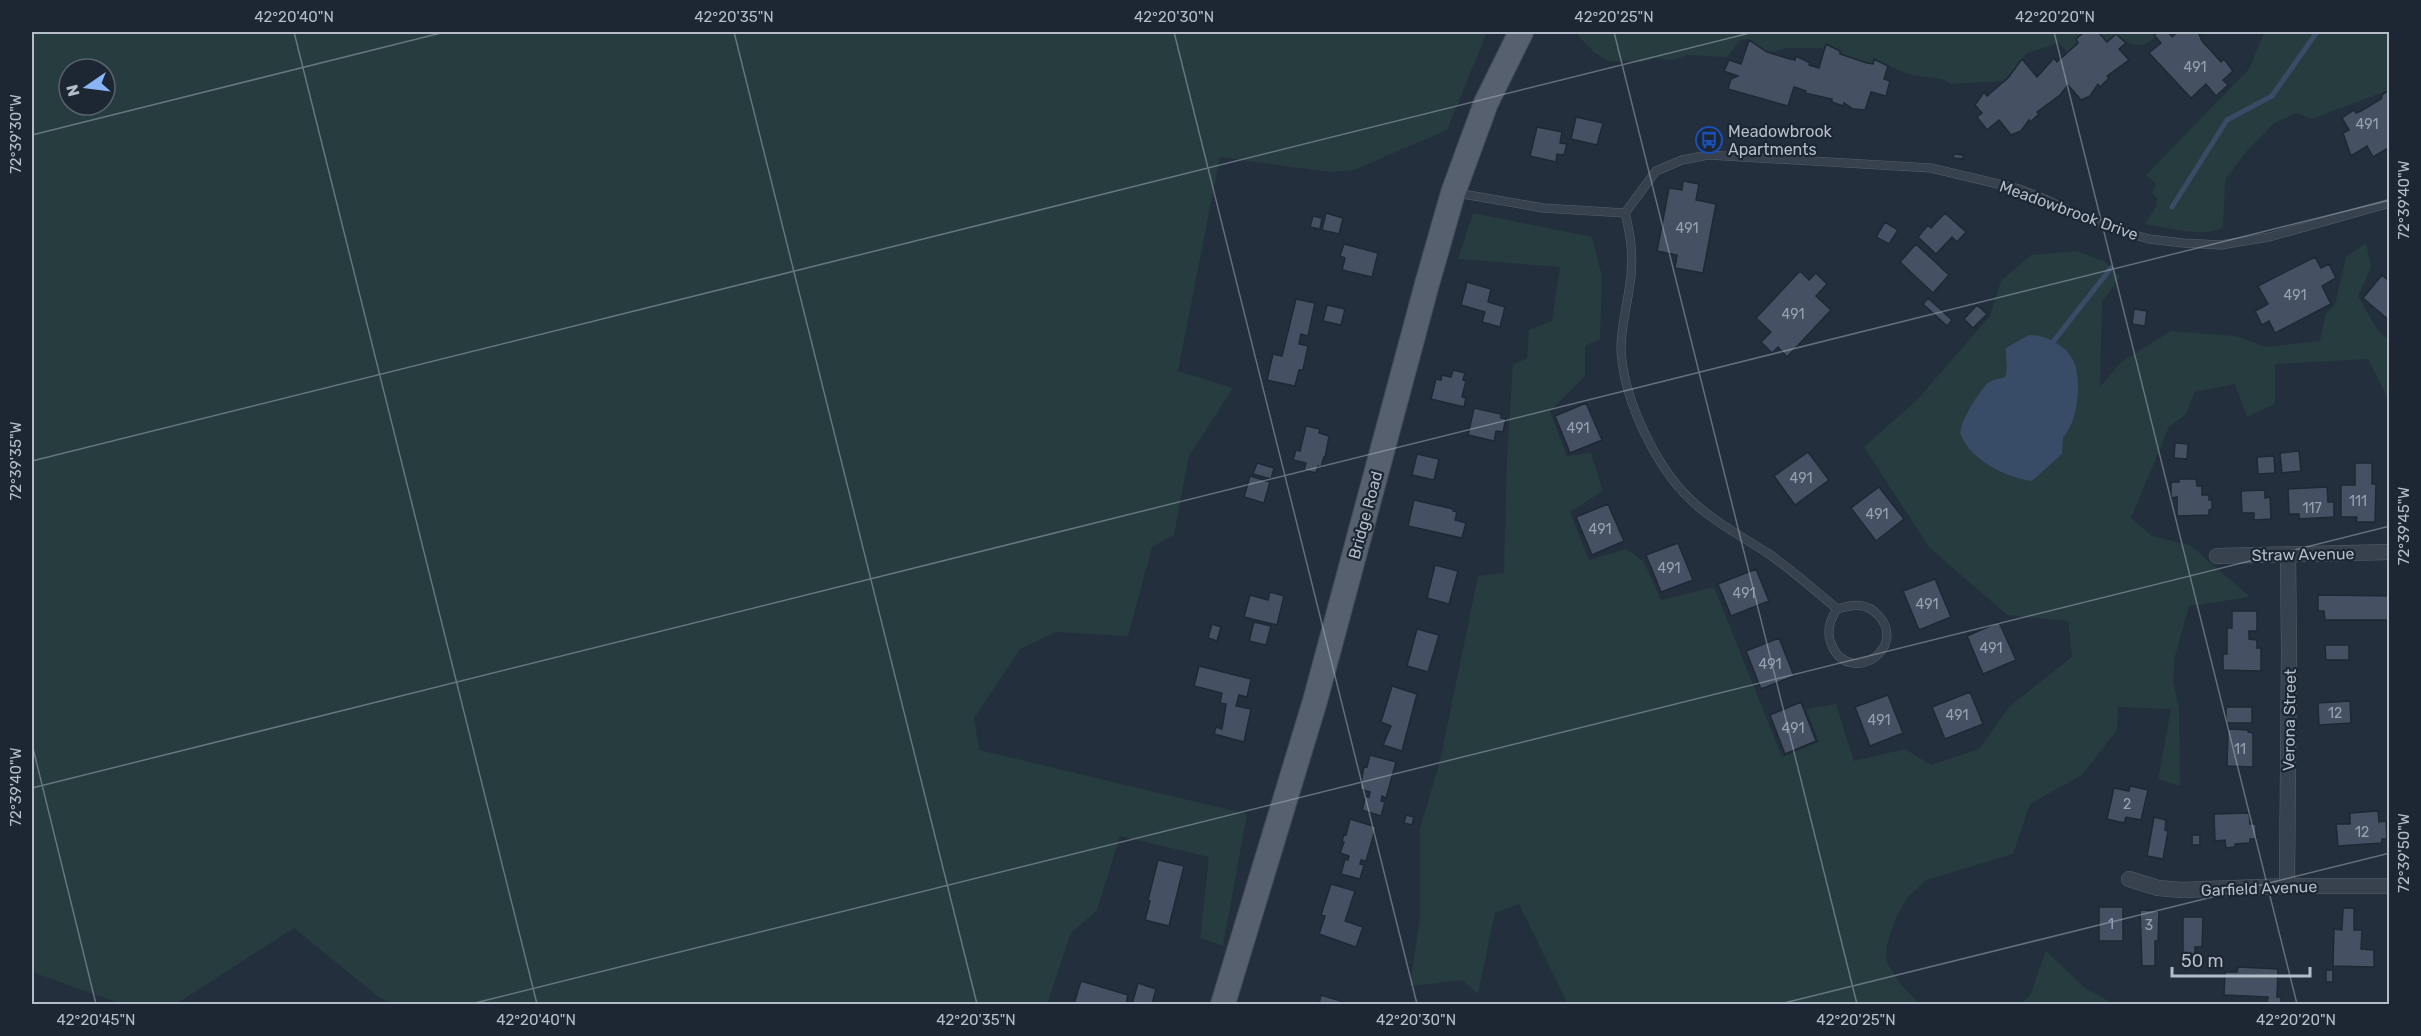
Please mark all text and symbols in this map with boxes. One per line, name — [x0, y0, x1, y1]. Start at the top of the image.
text: 42°20'40"N — [254, 8, 334, 26]
text: 42°20'35"N — [694, 8, 774, 26]
text: 42°20'30"N — [1134, 8, 1214, 26]
text: 42°20'25"N — [1574, 8, 1654, 26]
text: 42°20'20"N — [2015, 8, 2095, 26]
north arrow — [57, 57, 117, 117]
house number: 491 — [2184, 59, 2206, 76]
text: N — [62, 83, 84, 98]
text: 72°39'30"W — [7, 94, 25, 174]
house number: 491 — [2356, 116, 2378, 133]
place label: Meadowbrook Apartments — [1728, 122, 1833, 159]
bus stop icon: Meadowbrook Apartments — [1694, 125, 1724, 155]
text: 72°39'40"W — [2395, 160, 2413, 240]
street label: Meadowbrook Drive — [1997, 177, 2141, 244]
house number: 491 — [1676, 220, 1698, 237]
house number: 491 — [2284, 287, 2306, 304]
house number: 491 — [1782, 306, 1804, 323]
house number: 491 — [1567, 420, 1589, 437]
text: 72°39'35"W — [7, 421, 25, 501]
street label: Bridge Road — [1345, 469, 1386, 561]
house number: 491 — [1790, 470, 1812, 487]
text: 72°39'45"W — [2395, 487, 2413, 565]
house number: 111 — [2349, 493, 2367, 510]
house number: 117 — [2302, 500, 2322, 517]
house number: 491 — [1866, 506, 1888, 523]
house number: 491 — [1589, 521, 1611, 538]
street label: Straw Avenue — [2251, 544, 2355, 565]
house number: 491 — [1658, 560, 1680, 577]
house number: 491 — [1733, 585, 1755, 602]
house number: 491 — [1916, 596, 1938, 613]
house number: 491 — [1980, 640, 2002, 657]
house number: 491 — [1759, 656, 1781, 673]
street label: Verona Street — [2279, 669, 2300, 771]
house number: 12 — [2328, 705, 2342, 722]
house number: 491 — [1946, 707, 1968, 724]
house number: 491 — [1868, 712, 1890, 729]
house number: 491 — [1782, 720, 1804, 737]
house number: 11 — [2234, 741, 2246, 758]
text: 72°39'40"W — [7, 747, 25, 827]
house number: 2 — [2123, 796, 2131, 813]
text: 72°39'50"W — [2395, 813, 2413, 893]
house number: 12 — [2355, 824, 2369, 841]
street label: Garfield Avenue — [2200, 877, 2318, 900]
house number: 1 — [2108, 916, 2114, 933]
house number: 3 — [2145, 917, 2153, 934]
scale bar — [2172, 940, 2310, 978]
text: 50 m — [2181, 950, 2224, 972]
text: 42°20'45"N — [56, 1011, 136, 1029]
text: 42°20'40"N — [496, 1011, 576, 1029]
text: 42°20'35"N — [936, 1011, 1016, 1029]
text: 42°20'30"N — [1376, 1011, 1456, 1029]
text: 42°20'25"N — [1816, 1011, 1896, 1029]
text: 42°20'20"N — [2256, 1011, 2336, 1029]

